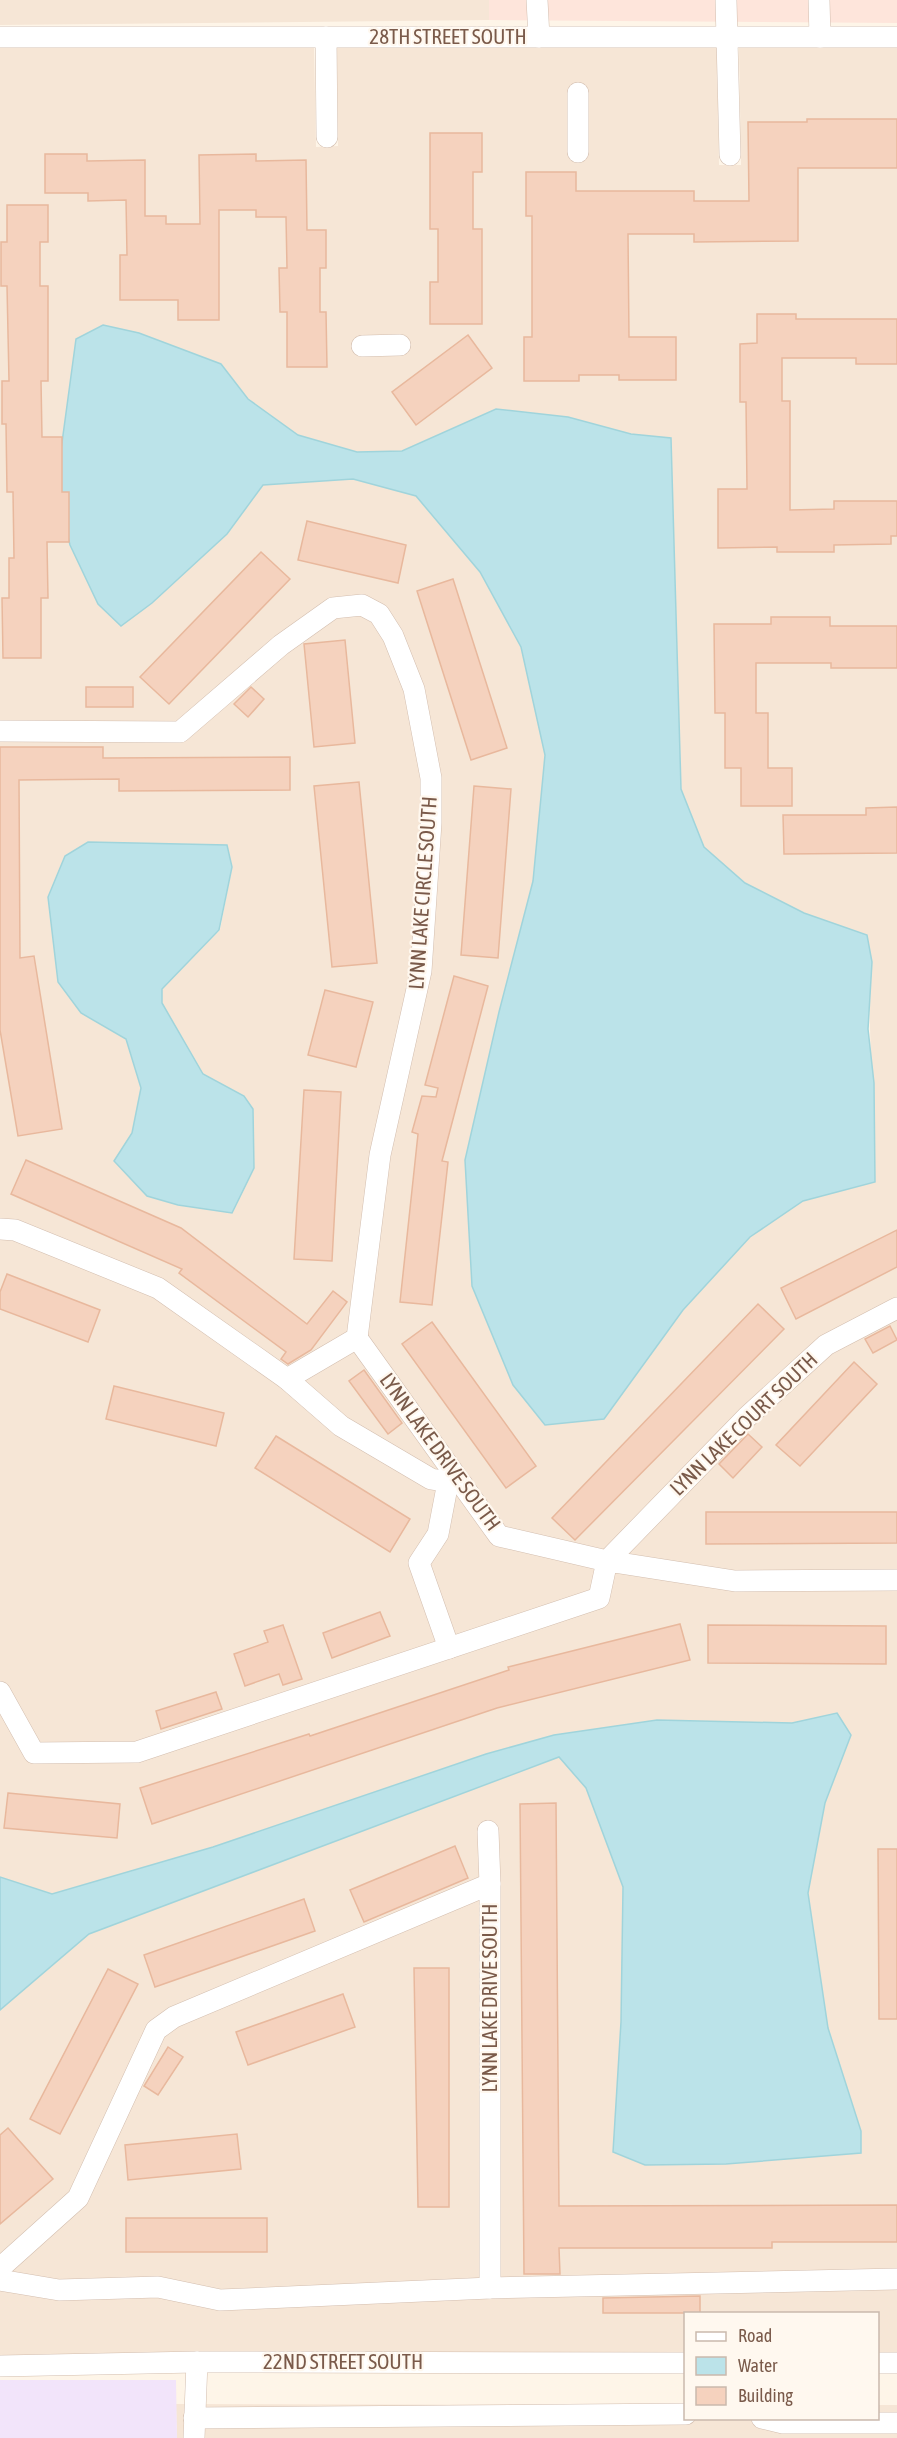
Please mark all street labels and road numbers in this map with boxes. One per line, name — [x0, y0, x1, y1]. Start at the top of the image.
street label: 28TH STREET SOUTH — [369, 24, 527, 48]
street label: LYNN LAKE CIRCLE SOUTH — [403, 796, 441, 990]
street label: LYNN LAKE COURT SOUTH — [665, 1347, 822, 1500]
street label: LYNN LAKE DRIVE SOUTH — [376, 1368, 506, 1535]
street label: LYNN LAKE DRIVE SOUTH — [477, 1904, 501, 2092]
street label: 22ND STREET SOUTH — [263, 2349, 423, 2373]

